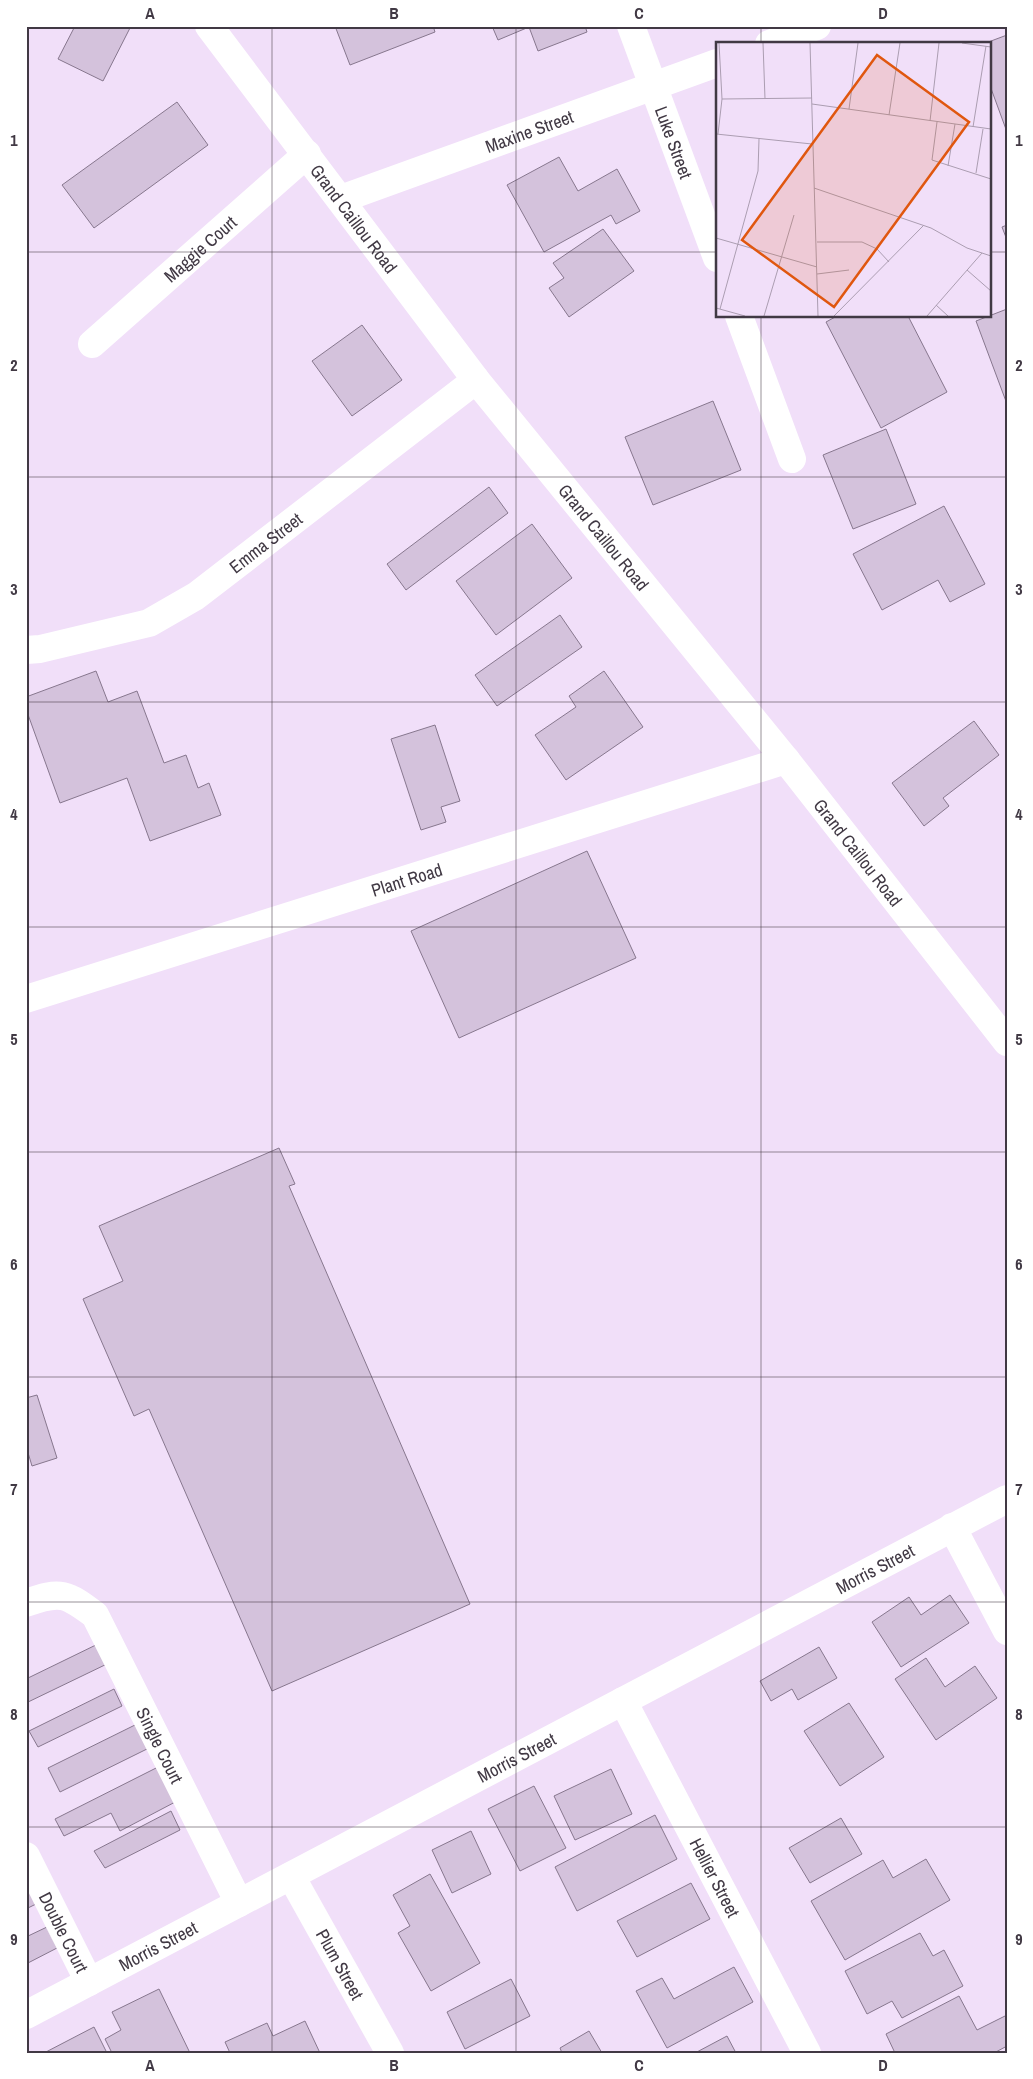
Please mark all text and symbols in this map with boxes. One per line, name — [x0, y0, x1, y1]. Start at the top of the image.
text: A — [145, 2, 155, 24]
text: B — [389, 2, 399, 24]
text: C — [634, 2, 644, 24]
text: D — [878, 2, 888, 24]
inset map — [716, 42, 990, 318]
street label: Luke Street — [649, 102, 699, 182]
street label: Maxine Street — [482, 104, 577, 158]
text: 1 — [10, 129, 18, 151]
text: 1 — [1015, 129, 1023, 151]
street label: Grand Caillou Road — [305, 159, 403, 278]
street label: Maggie Court — [158, 210, 242, 288]
text: 2 — [10, 354, 18, 376]
text: 2 — [1015, 354, 1023, 376]
street label: Grand Caillou Road — [553, 478, 655, 595]
street label: Emma Street — [224, 506, 307, 579]
text: 3 — [10, 578, 18, 600]
text: 3 — [1015, 578, 1023, 600]
street label: Grand Caillou Road — [808, 793, 908, 911]
text: 4 — [10, 803, 18, 825]
text: 4 — [1015, 803, 1023, 825]
street label: Plant Road — [368, 856, 445, 902]
text: 5 — [10, 1028, 18, 1050]
text: 5 — [1015, 1028, 1023, 1050]
text: 6 — [10, 1253, 18, 1275]
text: 6 — [1015, 1253, 1023, 1275]
text: 7 — [10, 1478, 18, 1500]
text: 7 — [1015, 1478, 1023, 1500]
street label: Morris Street — [831, 1538, 918, 1600]
text: 8 — [10, 1703, 18, 1725]
street label: Single Court — [131, 1703, 190, 1788]
text: 8 — [1015, 1703, 1023, 1725]
street label: Morris Street — [473, 1726, 560, 1788]
street label: Hellier Street — [684, 1833, 746, 1921]
street label: Double Court — [33, 1888, 95, 1977]
street label: Morris Street — [114, 1915, 201, 1977]
street label: Plum Street — [311, 1924, 370, 2004]
text: 9 — [10, 1928, 18, 1950]
text: 9 — [1015, 1928, 1023, 1950]
text: A — [145, 2054, 155, 2076]
text: B — [389, 2054, 399, 2076]
text: C — [634, 2054, 644, 2076]
text: D — [878, 2054, 888, 2076]

